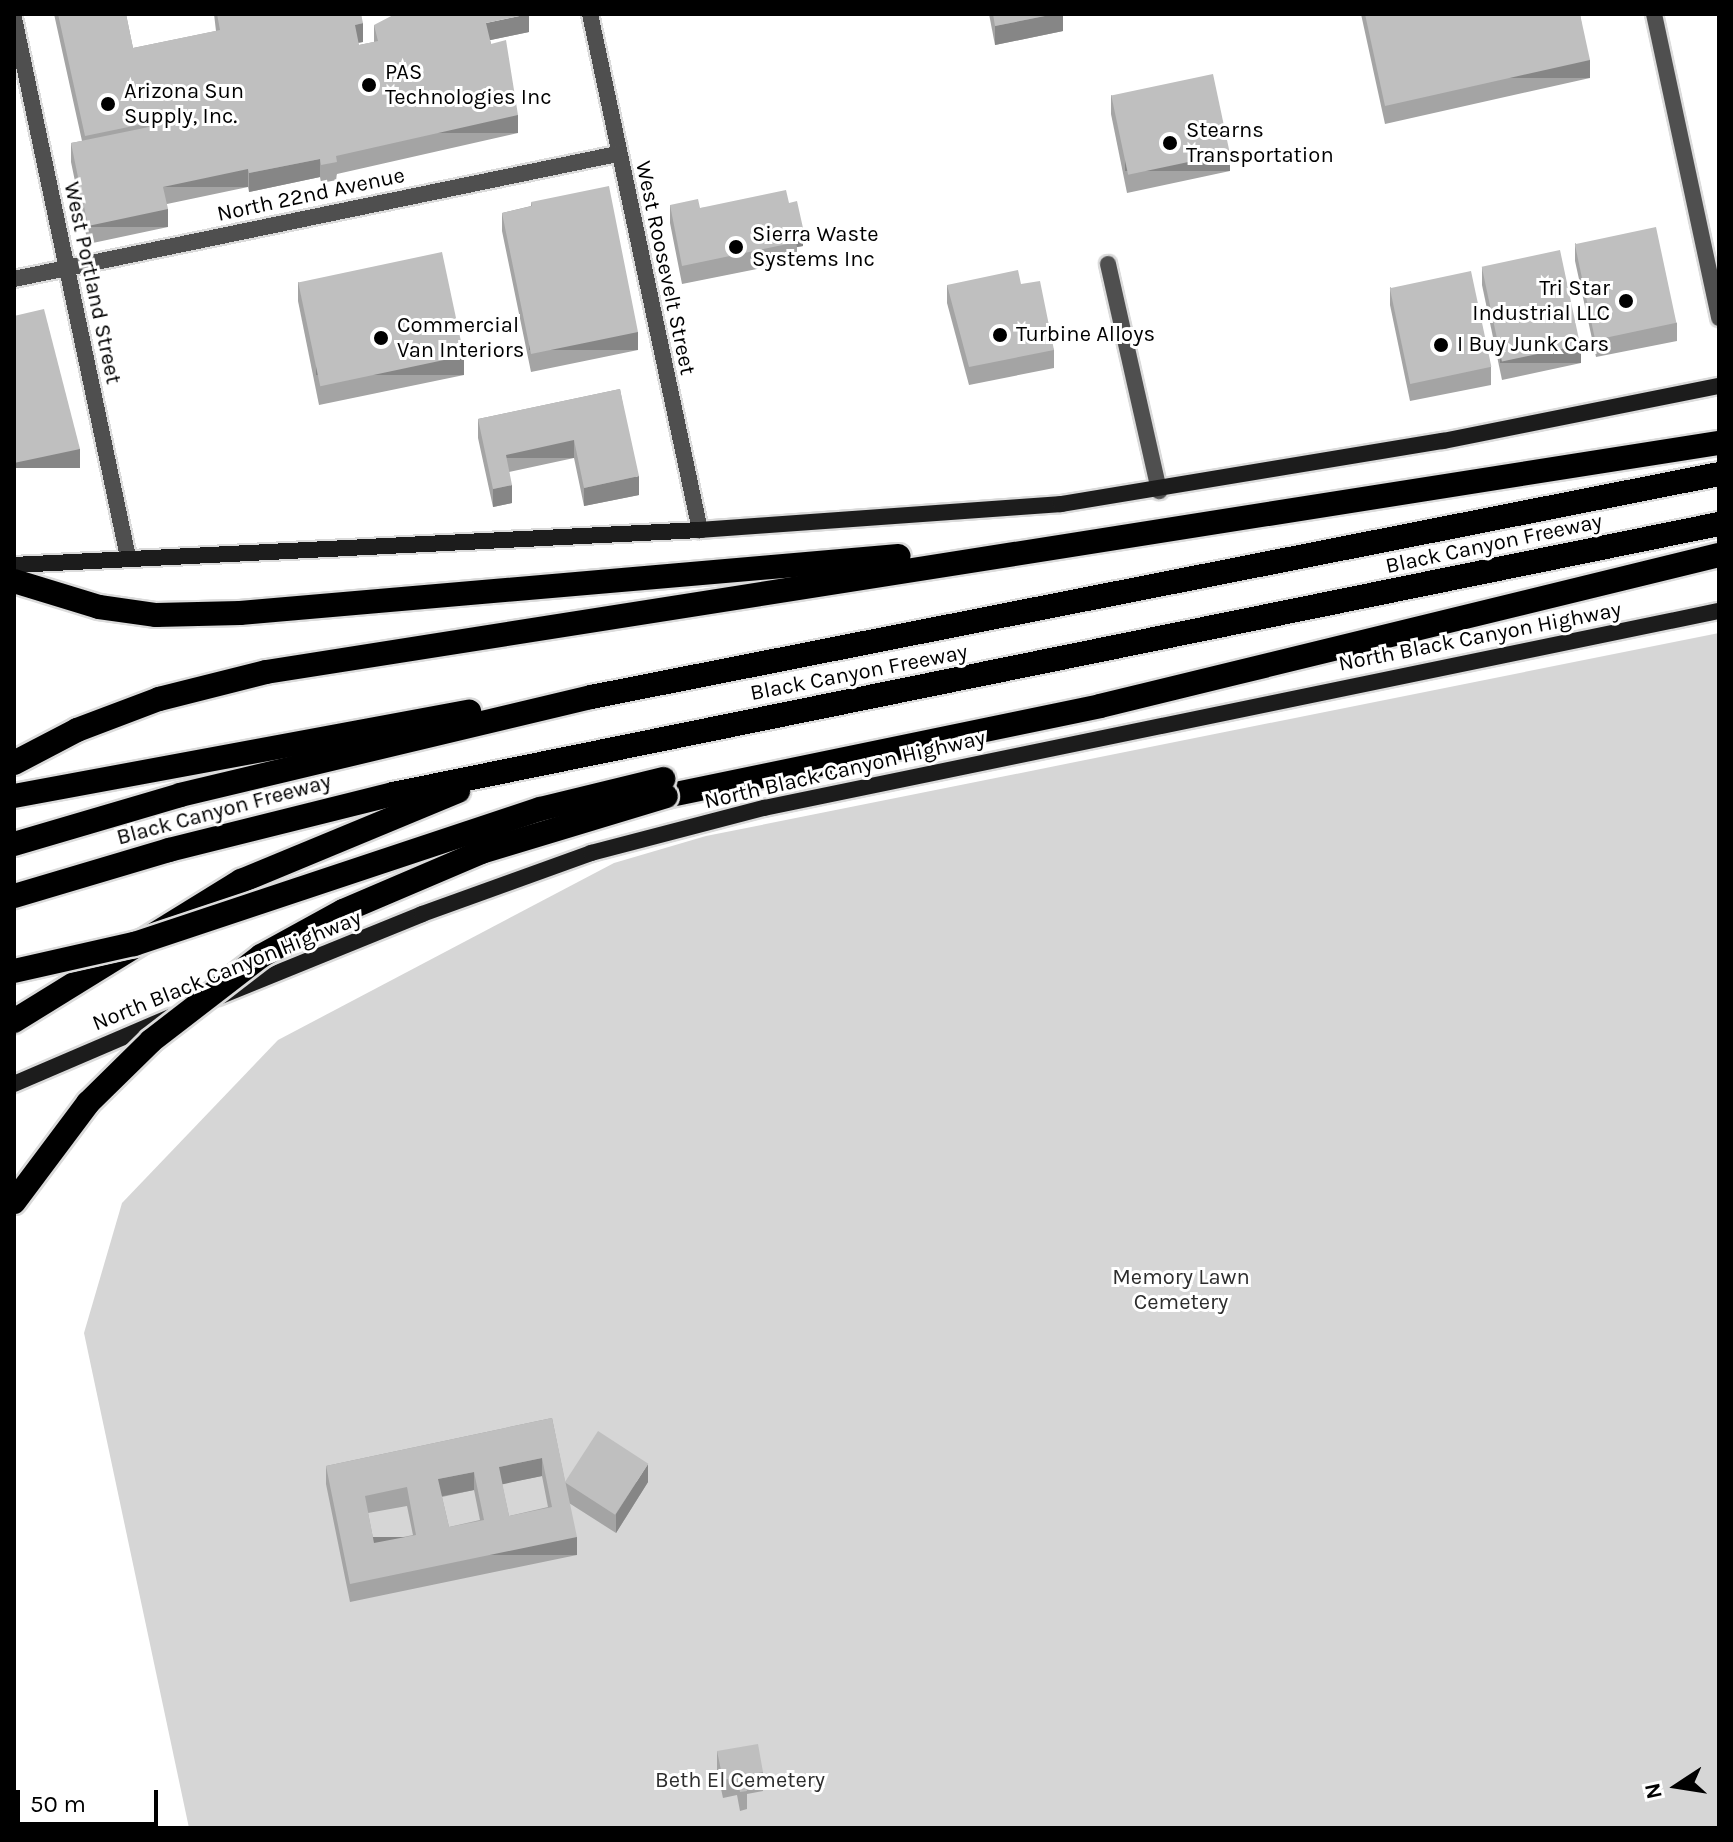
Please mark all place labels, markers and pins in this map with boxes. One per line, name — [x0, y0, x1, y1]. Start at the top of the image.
place label: PAS Technologies Inc — [385, 59, 552, 110]
marker: PAS Technologies Inc — [360, 76, 378, 94]
place label: Arizona Sun Supply, Inc. — [124, 78, 244, 130]
marker: Arizona Sun Supply, Inc. — [99, 95, 117, 113]
place label: Stearns Transportation — [1186, 117, 1334, 168]
marker: Stearns Transportation — [1161, 134, 1179, 152]
place label: Sierra Waste Systems Inc — [752, 221, 879, 272]
marker: Sierra Waste Systems Inc — [727, 238, 745, 256]
place label: Tri Star Industrial LLC — [1472, 275, 1610, 326]
marker: Tri Star Industrial LLC — [1617, 292, 1635, 310]
place label: Commercial Van Interiors — [397, 312, 524, 364]
place label: Turbine Alloys — [1016, 322, 1155, 348]
marker: Turbine Alloys — [991, 326, 1009, 344]
marker: Commercial Van Interiors — [372, 329, 390, 347]
place label: I Buy Junk Cars — [1457, 332, 1609, 358]
marker: I Buy Junk Cars — [1432, 336, 1450, 354]

